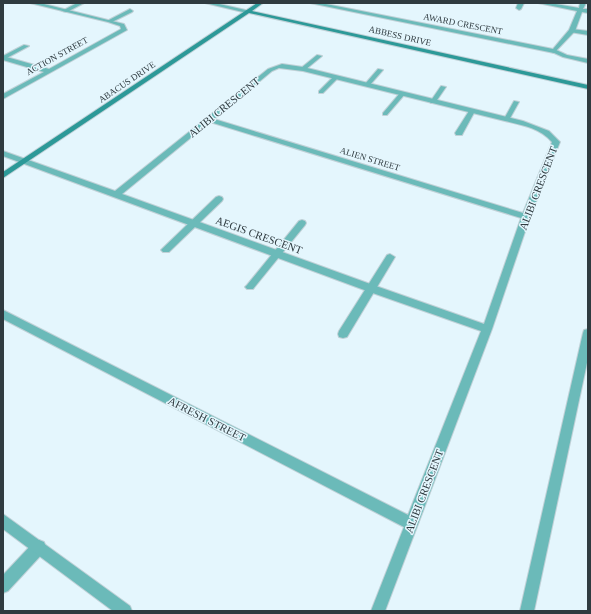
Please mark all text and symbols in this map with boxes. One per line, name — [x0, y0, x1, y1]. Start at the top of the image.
street label: AWARD CRESCENT — [423, 11, 504, 37]
street label: ABBESS DRIVE — [368, 24, 433, 48]
street label: ACTION STREET — [24, 35, 90, 77]
street label: ABACUS DRIVE — [97, 59, 158, 105]
street label: ALIBI CRESCENT — [186, 74, 262, 139]
street label: ALIBI CRESCENT — [517, 144, 560, 231]
street label: ALIEN STREET — [339, 145, 402, 173]
street label: AEGIS CRESCENT — [214, 214, 304, 256]
street label: AFRESH STREET — [166, 394, 248, 444]
street label: ALIBI CRESCENT — [403, 447, 446, 534]

